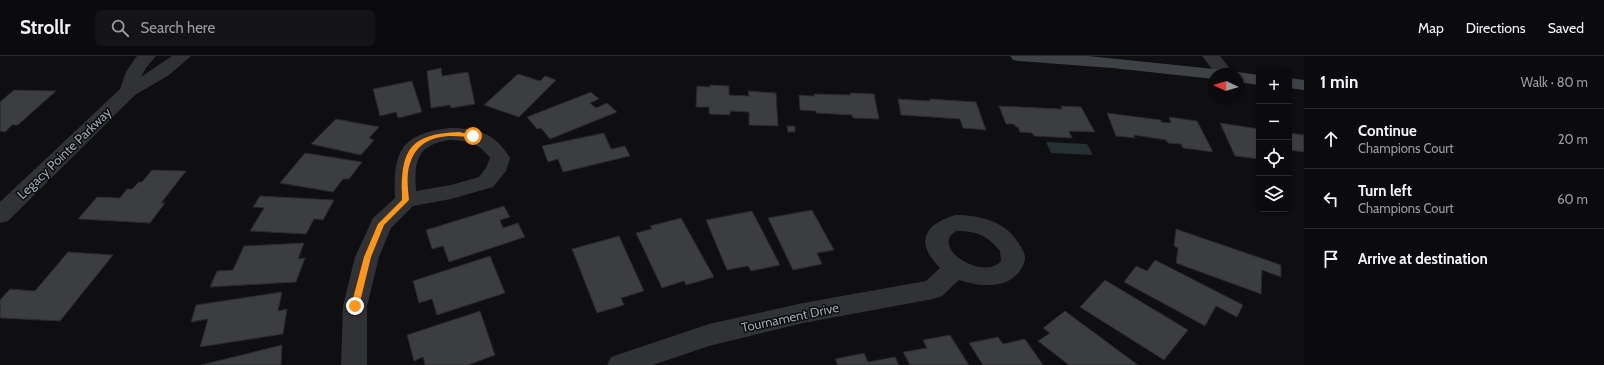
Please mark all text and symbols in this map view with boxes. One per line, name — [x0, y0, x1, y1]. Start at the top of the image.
search box — [95, 10, 375, 46]
text: Strollr — [20, 16, 71, 39]
icon: search — [109, 17, 131, 39]
text: Search here — [141, 19, 215, 37]
text: Map — [1418, 19, 1444, 37]
text: Directions — [1466, 19, 1526, 37]
text: Saved — [1548, 19, 1584, 37]
north arrow — [1208, 68, 1244, 104]
map controls — [1256, 68, 1292, 212]
button: + — [1256, 68, 1292, 104]
text: 1 min — [1320, 72, 1358, 92]
text: Walk · 80 m — [1521, 74, 1588, 90]
street label: Legacy Pointe Parkway — [14, 104, 115, 202]
button: − — [1256, 104, 1292, 140]
text: Continue — [1358, 122, 1417, 140]
route start — [464, 127, 482, 145]
icon: ahead — [1320, 128, 1342, 150]
text: 20 m — [1558, 131, 1588, 147]
button: locate — [1256, 140, 1292, 176]
text: Champions Court — [1358, 140, 1454, 156]
button: layers — [1256, 176, 1292, 212]
text: Turn left — [1358, 182, 1412, 200]
icon: left — [1320, 188, 1342, 210]
text: 60 m — [1557, 191, 1588, 207]
text: Champions Court — [1358, 200, 1454, 216]
icon: arrive — [1320, 248, 1342, 270]
text: Arrive at destination — [1358, 250, 1488, 268]
route end — [346, 297, 364, 315]
street label: Tournament Drive — [740, 299, 840, 335]

